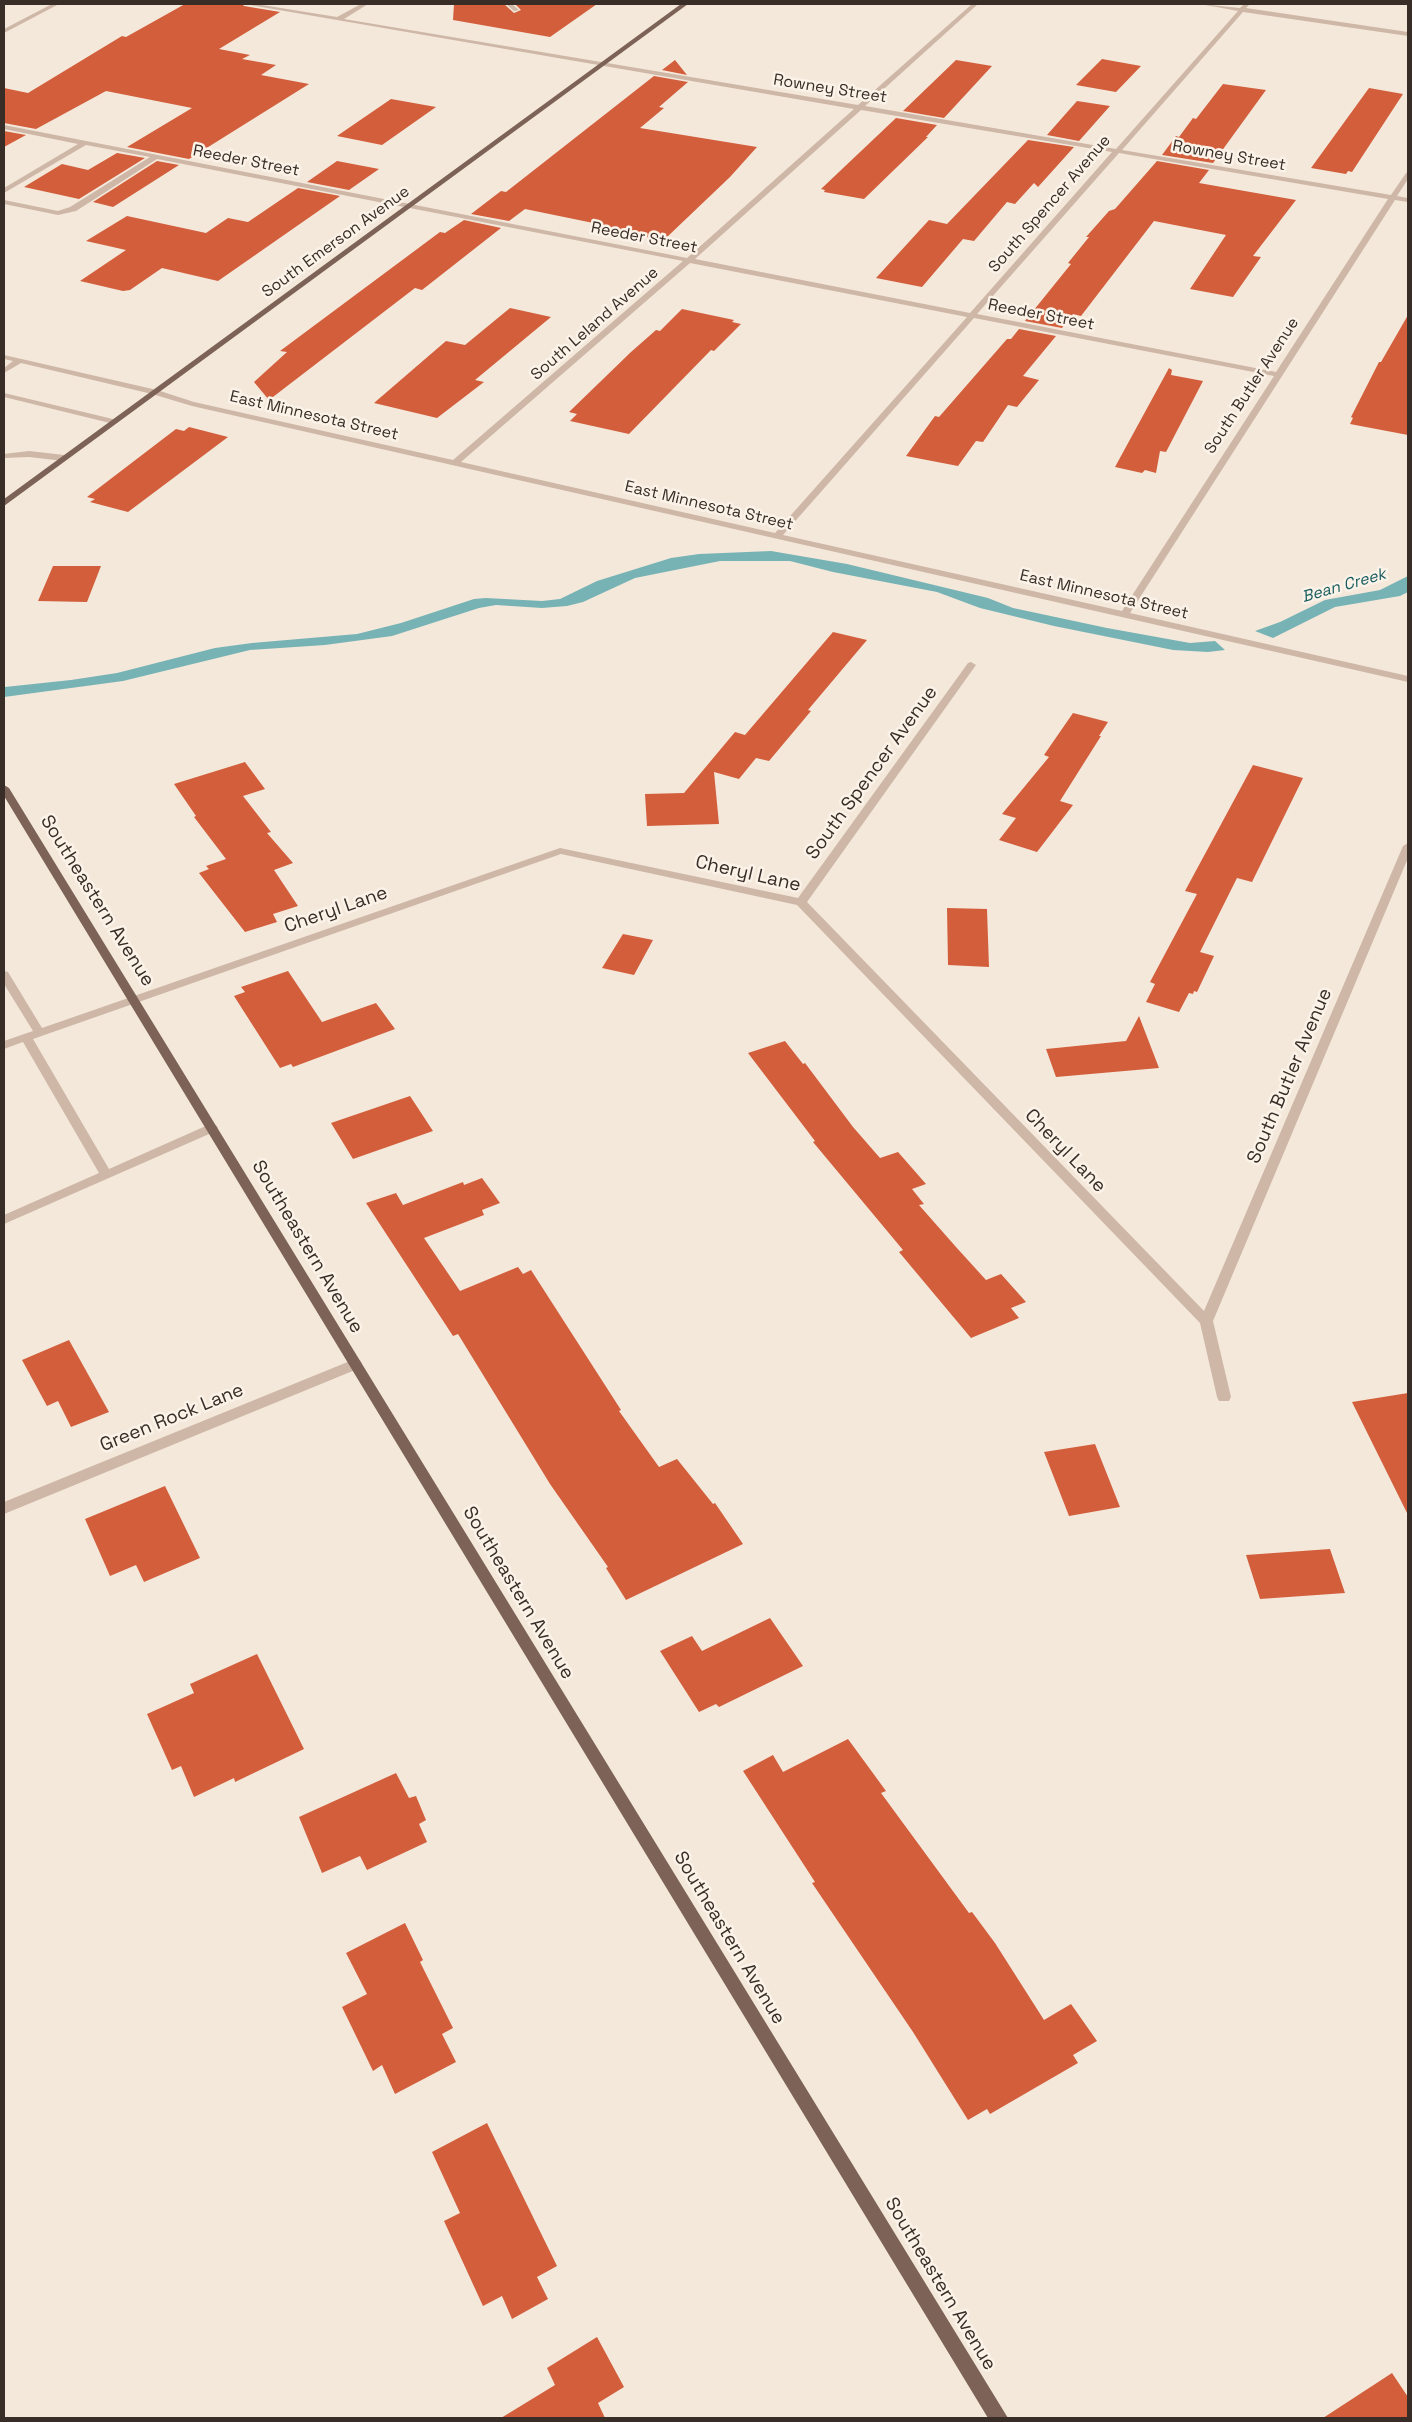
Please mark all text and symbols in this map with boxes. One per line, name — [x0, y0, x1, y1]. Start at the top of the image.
street label: Rowney Street — [772, 71, 888, 107]
street label: South Spencer Avenue — [985, 131, 1115, 277]
street label: Rowney Street — [1171, 137, 1287, 175]
street label: Reeder Street — [191, 141, 301, 181]
street label: South Emerson Avenue — [259, 182, 413, 302]
street label: Reeder Street — [589, 218, 699, 258]
street label: South Leland Avenue — [527, 263, 663, 385]
street label: Reeder Street — [986, 295, 1096, 335]
street label: South Butler Avenue — [1201, 314, 1303, 458]
street label: East Minnesota Street — [228, 387, 400, 445]
street label: East Minnesota Street — [623, 477, 795, 535]
water label: Bean Creek — [1300, 565, 1388, 607]
street label: East Minnesota Street — [1018, 566, 1190, 624]
street label: South Spencer Avenue — [801, 682, 943, 864]
street label: Southeastern Avenue — [35, 811, 159, 991]
street label: Cheryl Lane — [693, 851, 803, 897]
street label: Cheryl Lane — [281, 882, 391, 938]
street label: South Butler Avenue — [1243, 985, 1337, 1167]
street label: Cheryl Lane — [1019, 1104, 1111, 1198]
street label: Southeastern Avenue — [246, 1156, 368, 1338]
street label: Green Rock Lane — [97, 1379, 247, 1457]
street label: Southeastern Avenue — [457, 1502, 579, 1684]
street label: Southeastern Avenue — [668, 1847, 790, 2029]
street label: Southeastern Avenue — [879, 2193, 1001, 2375]

